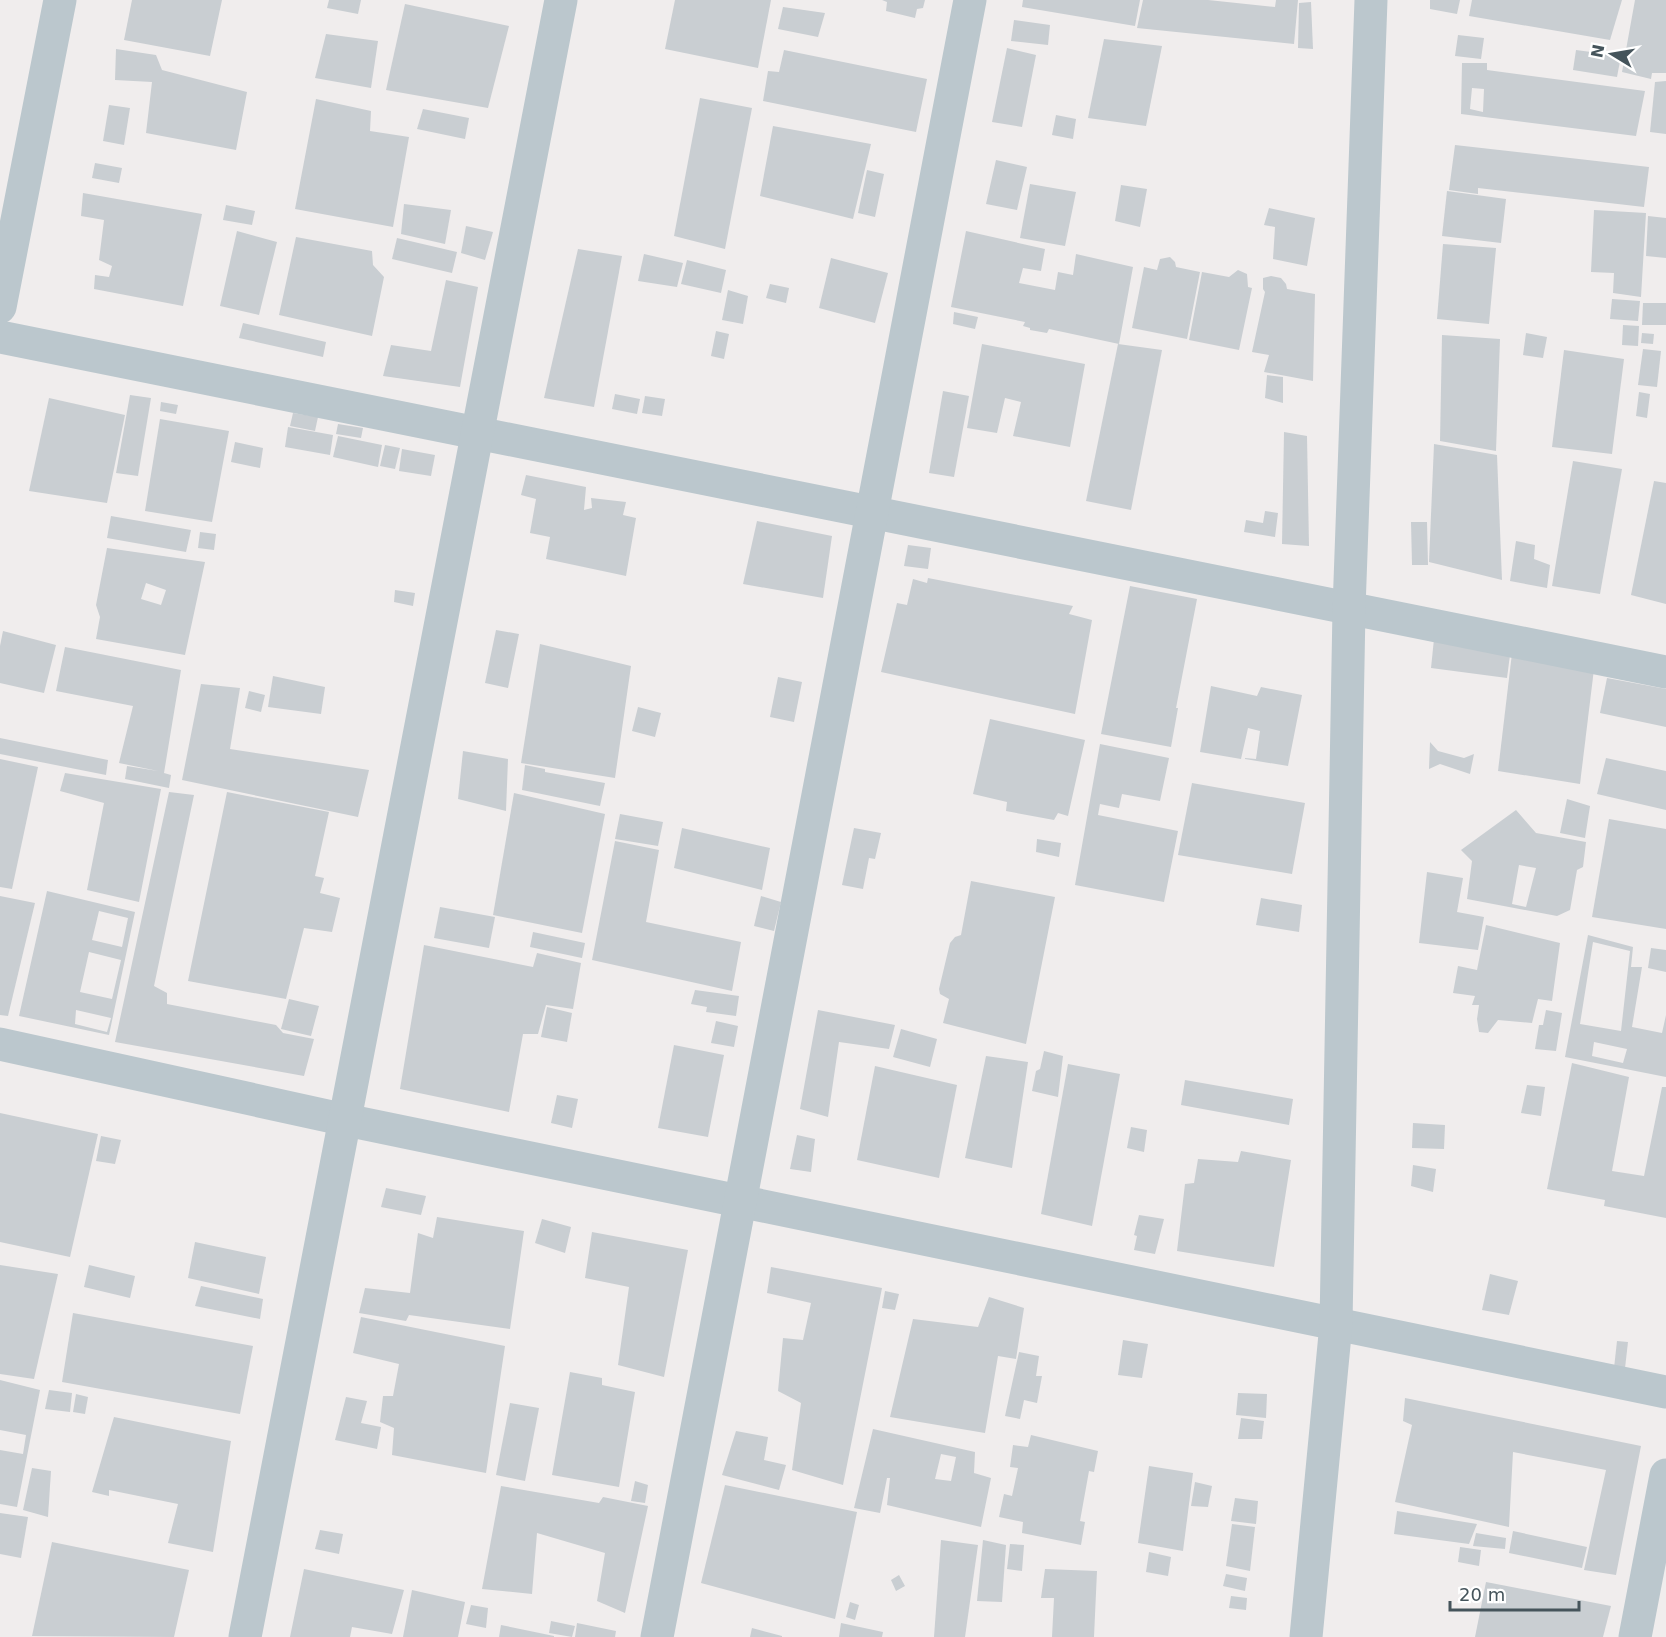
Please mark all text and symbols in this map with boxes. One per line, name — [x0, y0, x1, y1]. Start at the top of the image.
north arrow — [1582, 24, 1642, 84]
text: N — [1587, 43, 1608, 60]
scale bar — [1450, 1574, 1579, 1612]
text: 20 m — [1459, 1584, 1505, 1605]

